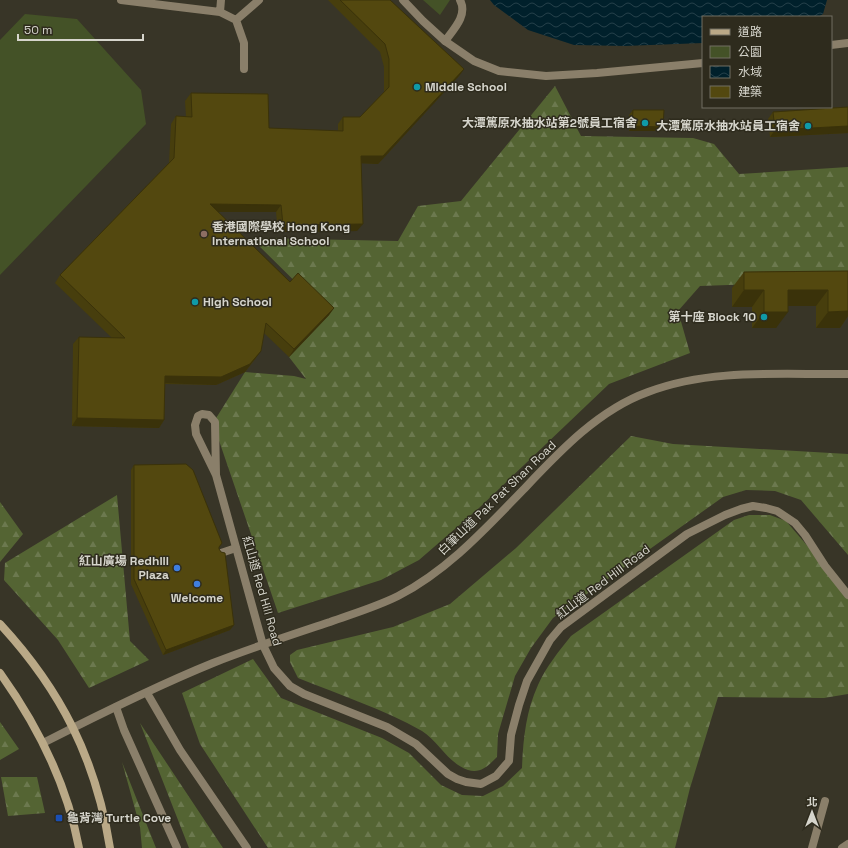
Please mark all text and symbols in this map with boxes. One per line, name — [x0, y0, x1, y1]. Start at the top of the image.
scale bar — [18, 16, 143, 42]
legend — [702, 16, 832, 108]
text: 50 m — [24, 22, 52, 38]
text: 道路 — [738, 24, 762, 40]
text: 公園 — [738, 44, 762, 60]
text: 水域 — [738, 64, 762, 80]
place label: Middle School — [425, 79, 507, 95]
marker: Middle School — [412, 82, 422, 92]
text: 建築 — [738, 84, 762, 100]
place label: 大潭篤原水抽水站第2號員工宿舍 — [462, 115, 637, 131]
marker: 大潭篤原水抽水站第2號員工宿舍 — [640, 118, 650, 128]
place label: 大潭篤原水抽水站員工宿舍 — [656, 118, 800, 134]
marker: 大潭篤原水抽水站員工宿舍 — [803, 121, 813, 131]
place label: 香港國際學校 Hong Kong International School — [212, 219, 350, 249]
marker: 香港國際學校 Hong Kong International School — [199, 229, 209, 239]
place label: High School — [203, 294, 272, 310]
marker: High School — [190, 297, 200, 307]
place label: 第十座 Block 10 — [668, 309, 756, 325]
marker: 第十座 Block 10 — [759, 312, 769, 322]
street label: 白筆山道 Pak Pat Shan Road — [435, 437, 559, 559]
street label: 紅山道 Red Hill Road — [239, 534, 285, 648]
street label: 紅山道 Red Hill Road — [553, 541, 653, 623]
place label: 紅山廣場 Redhill Plaza — [79, 553, 169, 583]
marker: 紅山廣場 Redhill Plaza — [172, 563, 182, 573]
marker: Welcome — [192, 579, 202, 589]
place label: Welcome — [171, 590, 223, 606]
north arrow — [792, 792, 832, 832]
text: 北 — [807, 795, 818, 809]
place label: 龜背灣 Turtle Cove — [67, 810, 171, 826]
marker: 龜背灣 Turtle Cove — [54, 813, 64, 823]

